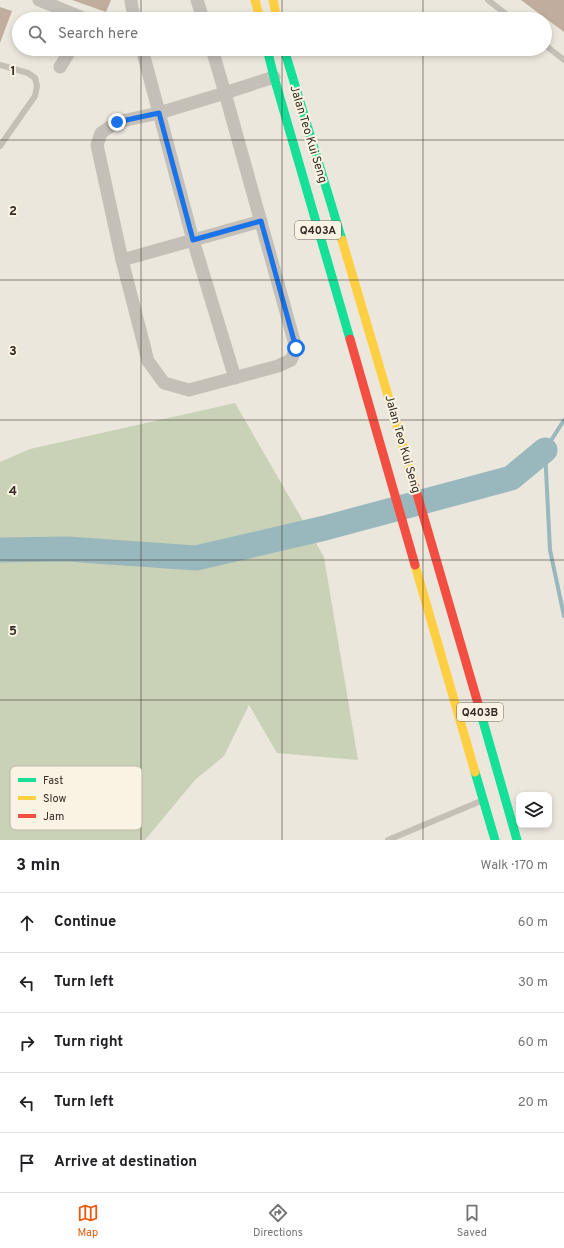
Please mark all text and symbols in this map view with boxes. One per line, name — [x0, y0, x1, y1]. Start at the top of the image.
search box — [12, 12, 552, 56]
icon: search — [26, 23, 48, 45]
text: Search here — [58, 25, 138, 44]
text: 1 — [10, 64, 16, 80]
street label: Jalan Teo Kui Seng — [286, 83, 331, 185]
route end — [108, 113, 126, 131]
text: 2 — [9, 204, 17, 220]
road number: Q403A — [295, 221, 341, 239]
route start — [287, 339, 305, 357]
text: 3 — [9, 344, 17, 360]
street label: Jalan Teo Kui Seng — [380, 393, 424, 495]
text: 4 — [9, 484, 17, 500]
text: 5 — [9, 624, 17, 640]
road number: Q403B — [457, 703, 503, 721]
legend — [10, 766, 142, 830]
text: Fast — [43, 774, 63, 788]
text: Slow — [43, 792, 66, 806]
map controls — [516, 792, 552, 828]
button: layers — [516, 792, 552, 828]
text: Jam — [43, 810, 64, 824]
text: 3 min — [16, 855, 60, 877]
text: Walk · 170 m — [481, 858, 548, 874]
icon: ahead — [16, 912, 38, 934]
text: Continue — [54, 913, 116, 932]
text: 60 m — [518, 915, 548, 931]
icon: left — [16, 972, 38, 994]
text: Turn left — [54, 973, 114, 992]
text: 30 m — [518, 975, 548, 991]
icon: right — [16, 1032, 38, 1054]
text: Turn right — [54, 1033, 123, 1052]
text: 60 m — [518, 1035, 548, 1051]
icon: left — [16, 1092, 38, 1114]
text: Turn left — [54, 1093, 114, 1112]
text: 20 m — [518, 1095, 548, 1111]
icon: arrive — [16, 1152, 38, 1174]
text: Arrive at destination — [54, 1153, 197, 1172]
tab: Map — [77, 1202, 99, 1240]
tab: Directions — [253, 1202, 303, 1240]
tab: Saved — [457, 1202, 487, 1240]

